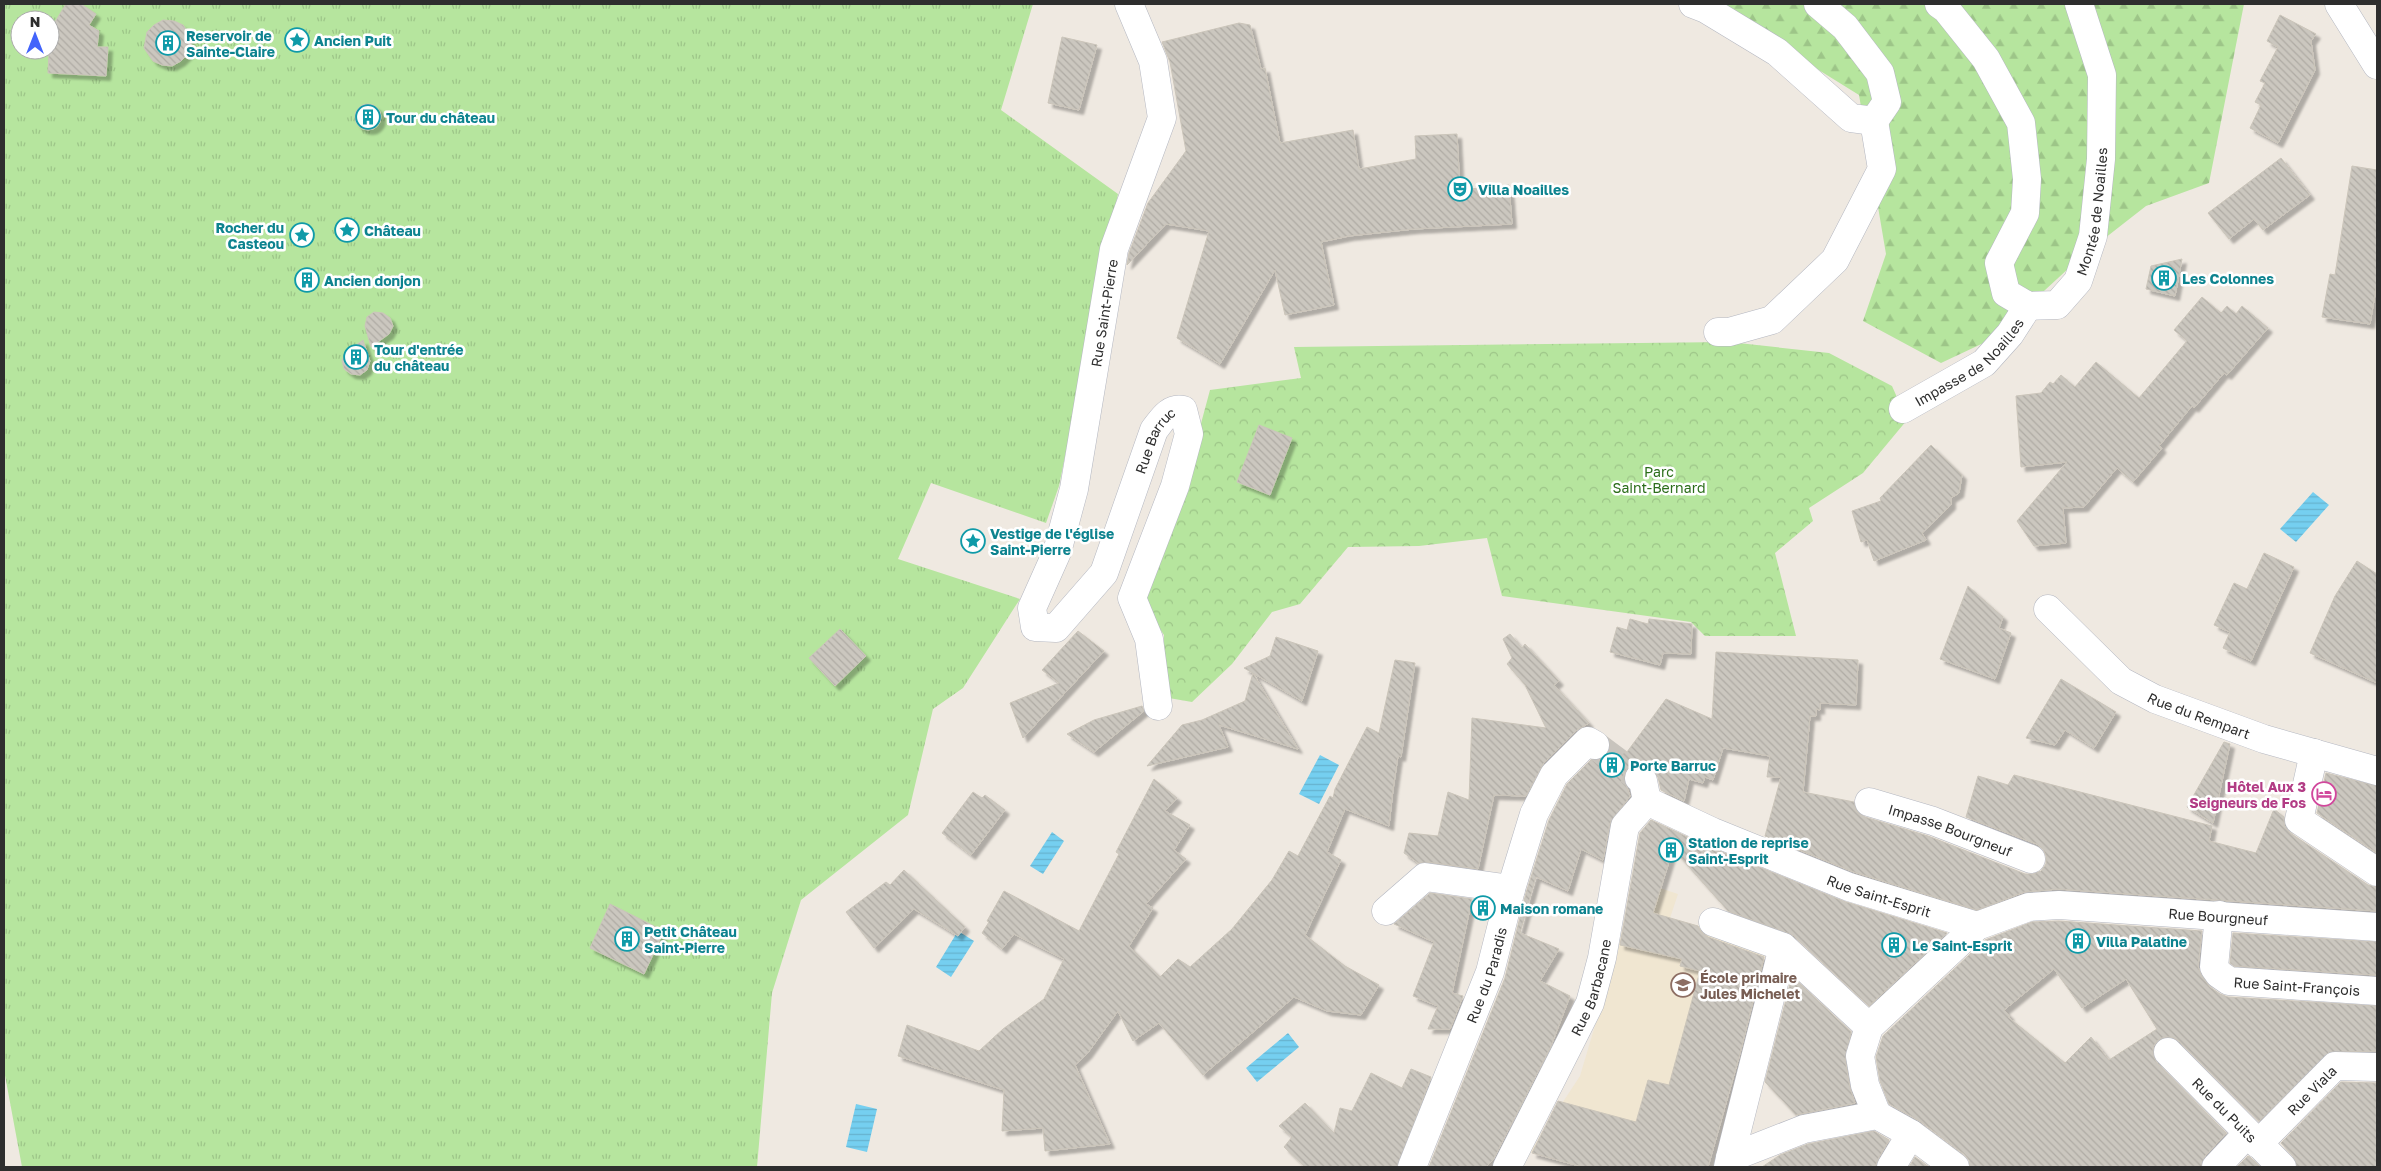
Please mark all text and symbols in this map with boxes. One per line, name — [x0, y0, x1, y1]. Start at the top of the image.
north arrow — [10, 10, 60, 60]
text: N — [30, 13, 40, 30]
place label: Reservoir de Sainte-Claire — [186, 27, 275, 60]
place icon: Ancien Puit — [284, 27, 310, 53]
building icon: Reservoir de Sainte-Claire — [155, 30, 181, 56]
place label: Ancien Puit — [314, 32, 392, 49]
building icon: Tour du château — [355, 104, 381, 130]
place label: Tour du château — [386, 109, 495, 126]
street label: Montée de Noailles — [2072, 148, 2110, 277]
theatre icon: Villa Noailles — [1447, 176, 1473, 202]
place label: Villa Noailles — [1478, 181, 1569, 198]
place icon: Château — [334, 217, 360, 243]
place label: Rocher du Casteou — [215, 219, 284, 252]
place icon: Rocher du Casteou — [289, 222, 315, 248]
place label: Château — [364, 222, 421, 239]
street label: Rue Saint-Pierre — [1087, 258, 1121, 368]
building icon: Les Colonnes — [2151, 265, 2177, 291]
building icon: Ancien donjon — [294, 267, 320, 293]
place label: Les Colonnes — [2182, 270, 2274, 287]
place label: Ancien donjon — [324, 272, 421, 289]
street label: Impasse de Noailles — [1911, 315, 2027, 409]
place label: Tour d'entrée du château — [374, 341, 464, 374]
building icon: Tour d'entrée du château — [343, 344, 369, 370]
street label: Rue Barruc — [1131, 403, 1178, 476]
park label: Parc Saint-Bernard — [1612, 463, 1706, 496]
place label: Vestige de l'église Saint-Pierre — [990, 525, 1114, 558]
place icon: Vestige de l'église Saint-Pierre — [960, 528, 986, 554]
street label: Rue du Rempart — [2145, 688, 2253, 742]
building icon: Porte Barruc — [1599, 752, 1625, 778]
place label: Porte Barruc — [1630, 757, 1716, 774]
place label: Hôtel Aux 3 Seigneurs de Fos — [2189, 778, 2306, 811]
hotel icon: Hôtel Aux 3 Seigneurs de Fos — [2311, 781, 2337, 807]
street label: Impasse Bourgneuf — [1887, 800, 2015, 859]
place label: Station de reprise Saint-Esprit — [1688, 834, 1809, 867]
building icon: Station de reprise Saint-Esprit — [1658, 837, 1684, 863]
street label: Rue Saint-Esprit — [1825, 871, 1933, 920]
building icon: Maison romane — [1470, 895, 1496, 921]
place label: Maison romane — [1500, 900, 1603, 917]
street label: Rue Bourgneuf — [2168, 904, 2269, 928]
place label: Petit Château Saint-Pierre — [644, 923, 737, 956]
street label: Rue du Paradis — [1462, 925, 1510, 1025]
building icon: Petit Château Saint-Pierre — [614, 926, 640, 952]
building icon: Villa Palatine — [2065, 928, 2091, 954]
building icon: Le Saint-Esprit — [1881, 932, 1907, 958]
place label: Villa Palatine — [2096, 933, 2187, 950]
place label: Le Saint-Esprit — [1912, 937, 2013, 954]
street label: Rue Barbacane — [1566, 938, 1614, 1038]
place label: École primaire Jules Michelet — [1700, 969, 1800, 1002]
school or university icon: École primaire Jules Michelet — [1670, 972, 1696, 998]
street label: Rue Saint-François — [2233, 973, 2361, 998]
street label: Rue Viala — [2283, 1062, 2340, 1118]
street label: Rue du Puits — [2189, 1074, 2261, 1145]

